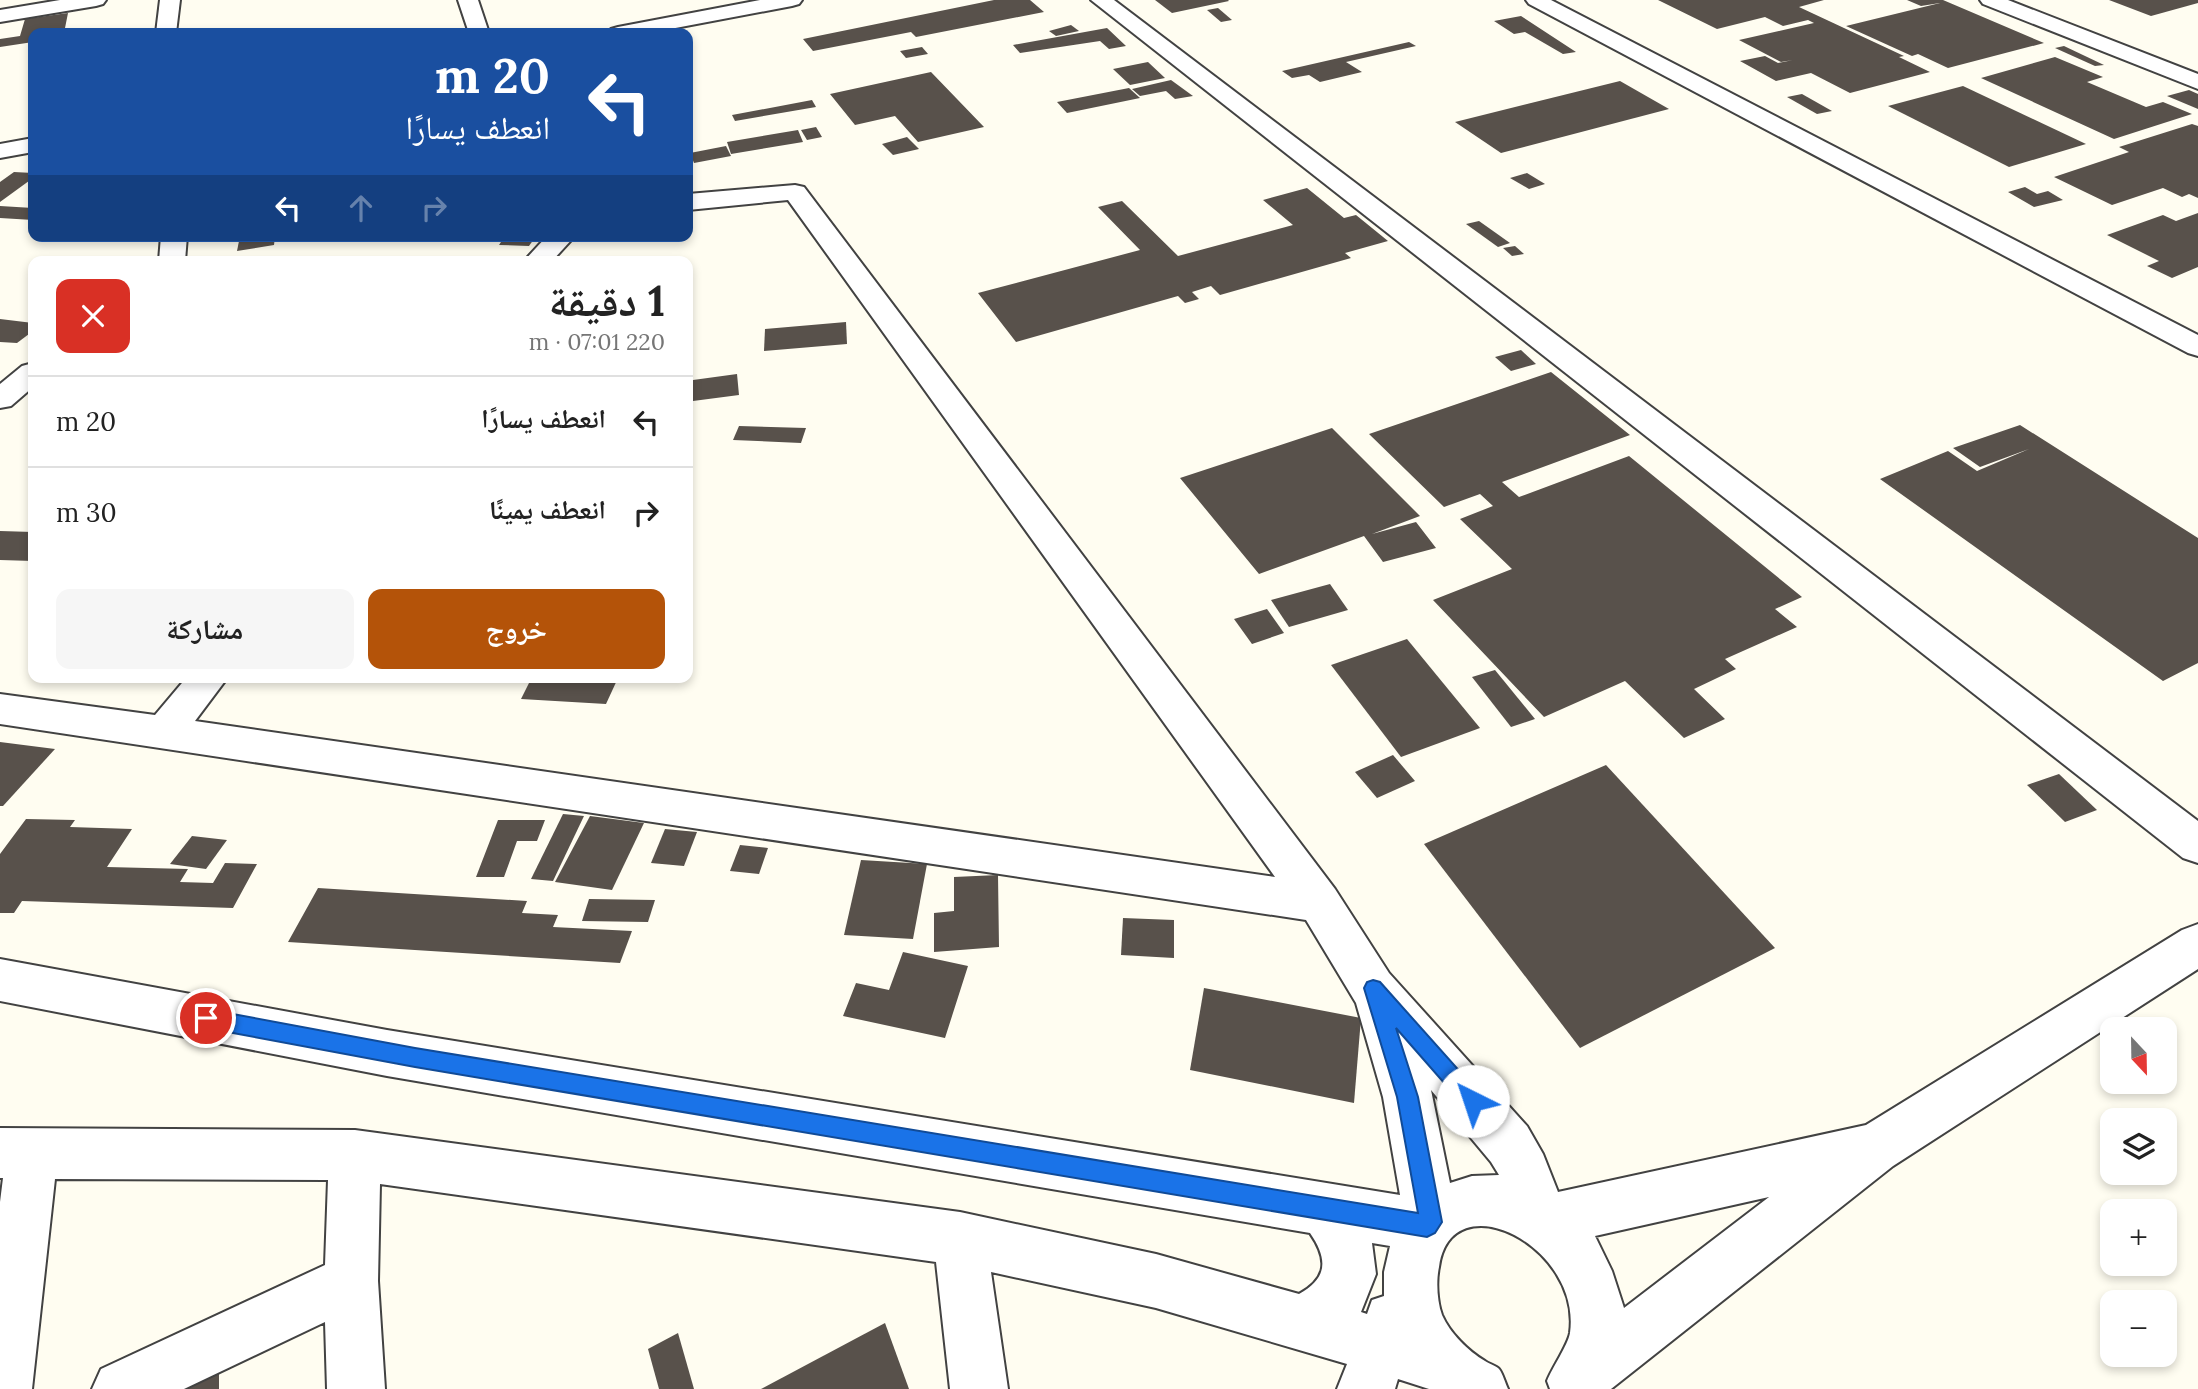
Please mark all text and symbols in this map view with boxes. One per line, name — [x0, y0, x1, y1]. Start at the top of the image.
text: 20 m — [435, 44, 550, 106]
icon: left — [574, 56, 665, 147]
text: انعطف يسارًا — [405, 107, 550, 148]
icon: left — [269, 189, 307, 227]
icon: ahead — [342, 189, 380, 227]
icon: right — [415, 189, 453, 227]
text: 1 دقيقة — [549, 274, 665, 328]
button: close — [56, 279, 130, 353]
text: 220 m · 07:01 — [529, 327, 665, 356]
text: انعطف يسارًا — [481, 402, 606, 435]
icon: left — [627, 403, 665, 441]
text: 20 m — [56, 405, 116, 438]
text: انعطف يمينًا — [489, 493, 606, 526]
icon: right — [627, 494, 665, 532]
text: 30 m — [56, 496, 117, 529]
button: مشاركة — [56, 589, 354, 669]
button: خروج — [368, 589, 665, 669]
pin — [176, 988, 236, 1048]
icon: arrive — [187, 999, 225, 1037]
north arrow — [2100, 1017, 2177, 1094]
map controls — [2100, 1017, 2177, 1367]
position arrow — [1436, 1064, 1510, 1138]
button: layers — [2100, 1108, 2177, 1185]
button: + — [2100, 1199, 2177, 1276]
button: − — [2100, 1290, 2177, 1367]

